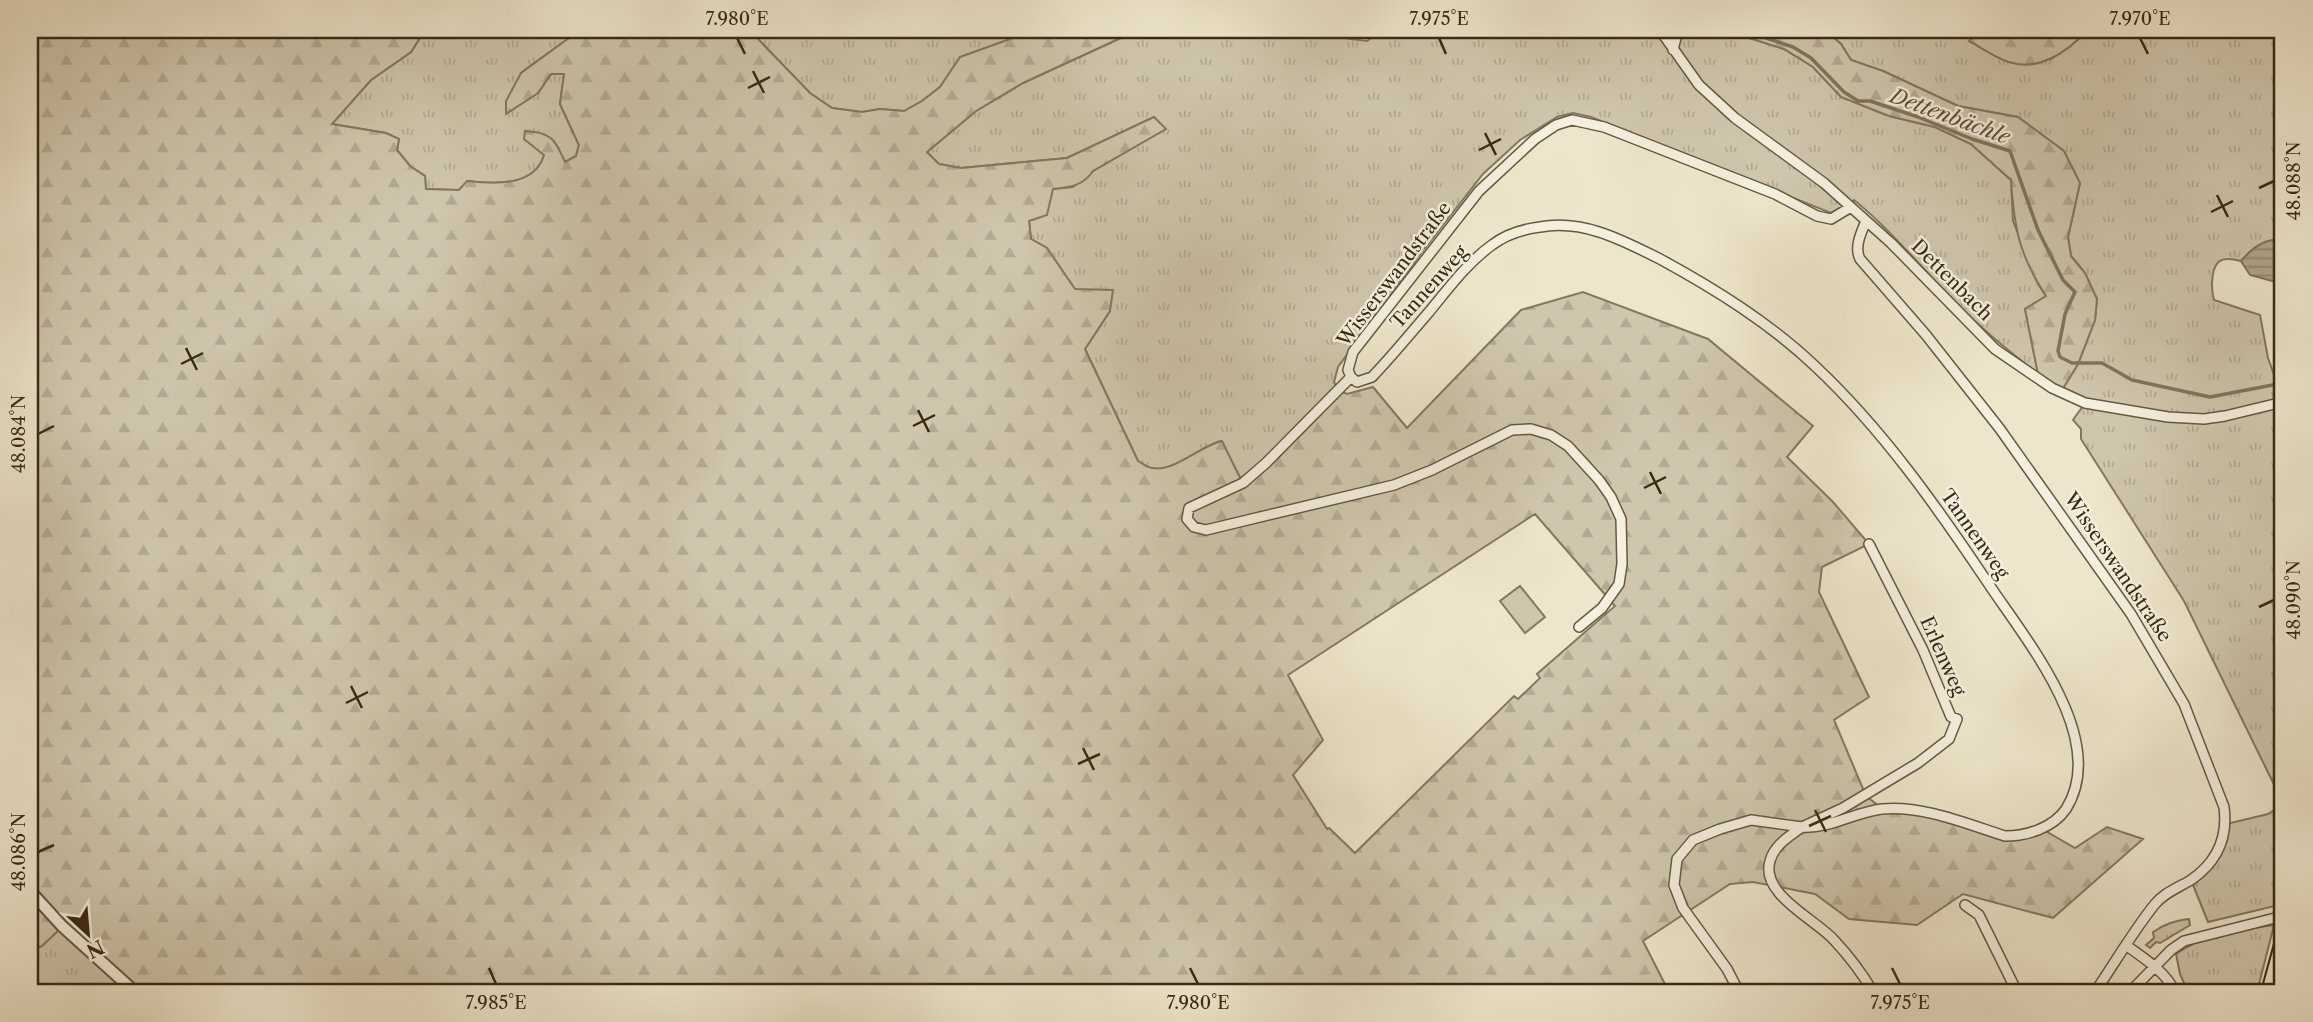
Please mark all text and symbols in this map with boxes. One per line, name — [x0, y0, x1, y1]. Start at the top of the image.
text: 7.980°E — [705, 8, 769, 30]
text: 7.975°E — [1409, 8, 1469, 30]
text: 7.970°E — [2109, 8, 2171, 30]
water label: Dettenbächle — [1885, 82, 2014, 150]
text: 48.088°N — [2283, 141, 2305, 221]
street label: Wisserswandstraße — [1331, 197, 1456, 352]
street label: Dettenbach — [1907, 235, 1997, 325]
street label: Tannenweg — [1386, 240, 1473, 333]
text: 48.084°N — [8, 395, 30, 473]
street label: Tannenweg — [1936, 485, 2015, 584]
street label: Wisserswandstraße — [2059, 487, 2177, 646]
text: 48.090°N — [2283, 560, 2305, 640]
street label: Erlenweg — [1915, 613, 1971, 700]
text: 48.086°N — [8, 813, 30, 891]
north arrow — [52, 900, 122, 970]
text: N — [83, 935, 108, 963]
text: 7.985°E — [465, 992, 527, 1014]
text: 7.980°E — [1166, 992, 1230, 1014]
text: 7.975°E — [1870, 992, 1930, 1014]

